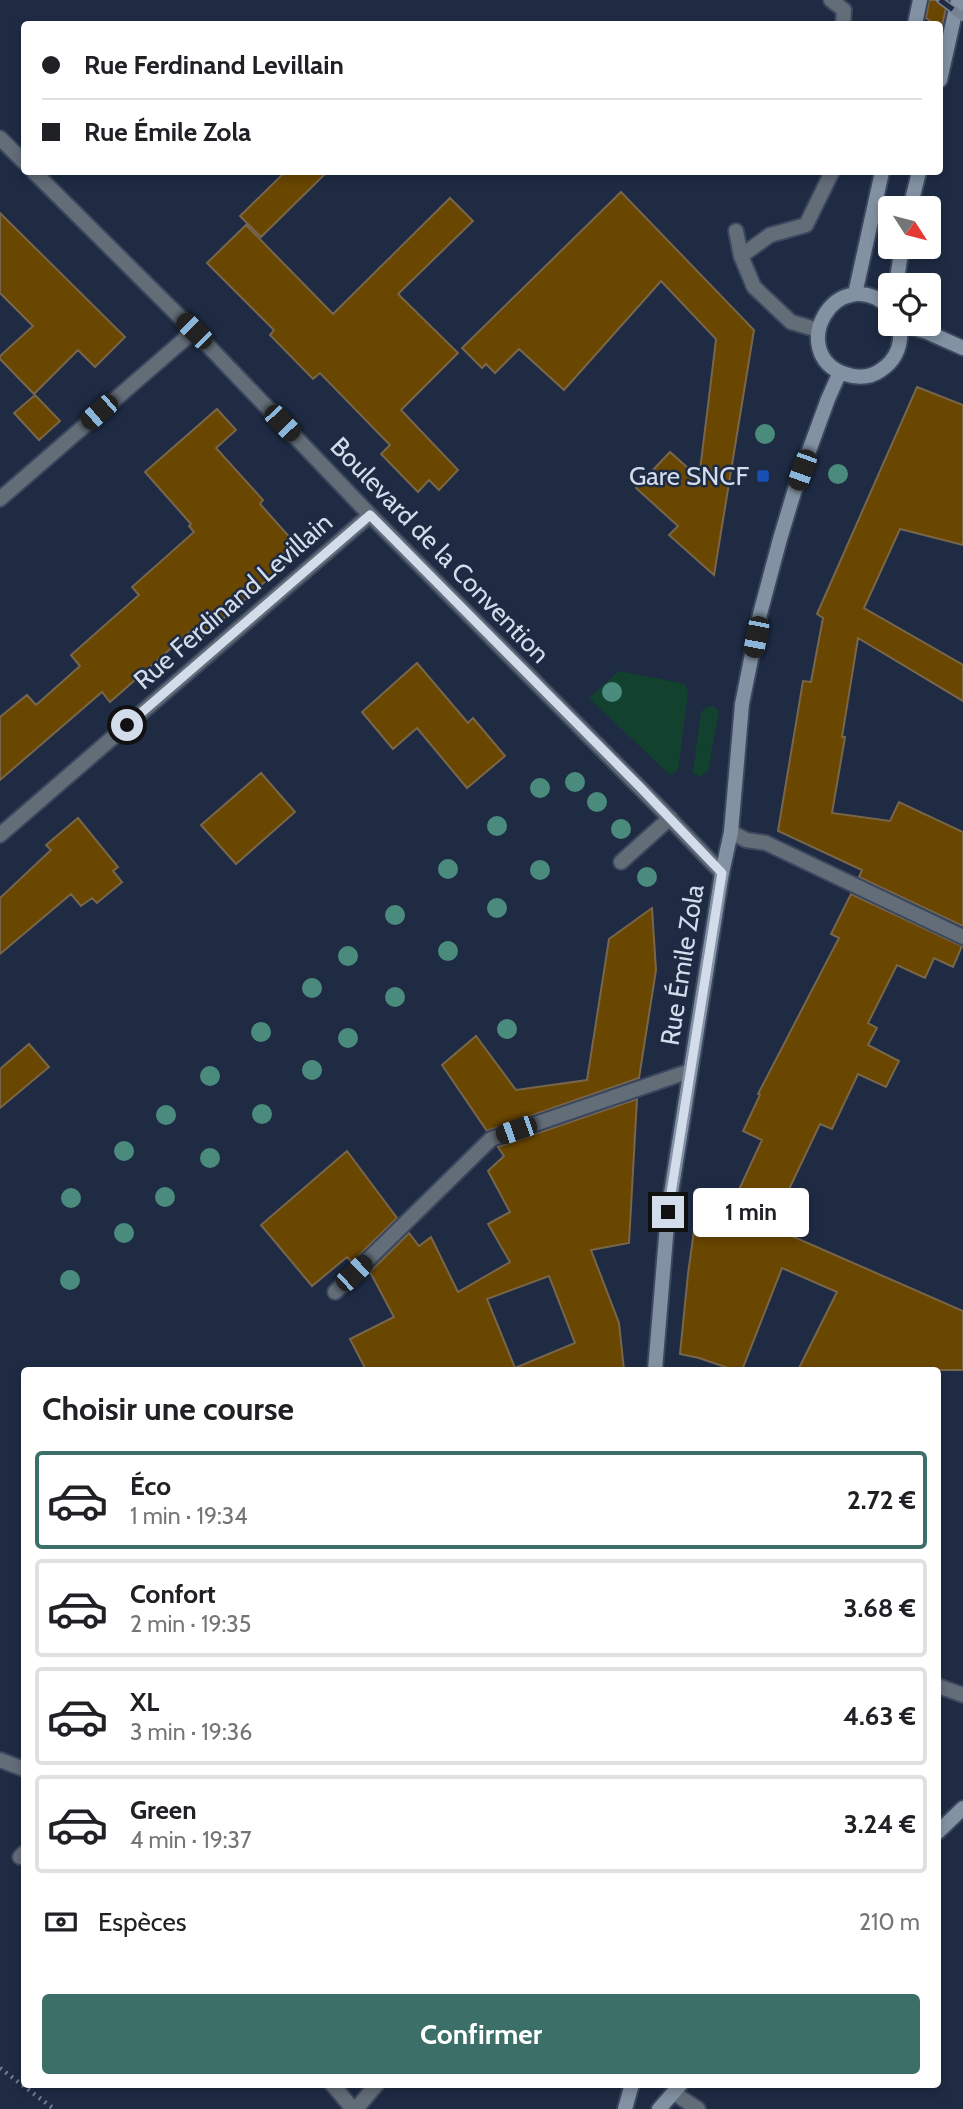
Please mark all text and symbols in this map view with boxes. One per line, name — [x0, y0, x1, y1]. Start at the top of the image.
text: Rue Ferdinand Levillain — [84, 49, 344, 81]
text: Rue Émile Zola — [84, 116, 251, 148]
north arrow — [878, 196, 942, 259]
map controls — [878, 196, 941, 336]
button: locate — [878, 273, 941, 336]
car — [172, 309, 217, 353]
car — [77, 390, 122, 434]
car — [260, 401, 305, 445]
street label: Boulevard de la Convention — [324, 430, 556, 670]
car — [785, 447, 820, 493]
place label: Gare SNCF — [629, 460, 749, 492]
marker: Gare SNCF — [755, 468, 771, 484]
street label: Rue Ferdinand Levillain — [127, 506, 339, 696]
car — [742, 614, 771, 660]
route start — [111, 709, 143, 741]
street label: Rue Émile Zola — [654, 882, 711, 1048]
car — [493, 1113, 540, 1147]
callout: 1 min — [692, 1188, 808, 1236]
route end — [652, 1196, 684, 1228]
text: 1 min — [725, 1198, 777, 1226]
car — [332, 1251, 377, 1295]
text: Choisir une course — [42, 1389, 294, 1428]
icon: car — [46, 1469, 109, 1532]
text: Éco — [130, 1470, 171, 1502]
text: 2.72 € — [847, 1484, 916, 1516]
text: 1 min · 19:34 — [130, 1502, 247, 1530]
icon: car — [46, 1577, 109, 1640]
text: Confort — [130, 1578, 216, 1610]
text: 3.68 € — [843, 1592, 916, 1624]
text: 2 min · 19:35 — [130, 1610, 251, 1638]
icon: car — [46, 1685, 109, 1748]
text: XL — [130, 1686, 159, 1718]
text: 4.63 € — [843, 1700, 916, 1732]
text: 3 min · 19:36 — [130, 1718, 252, 1746]
icon: car — [46, 1793, 109, 1856]
text: Green — [130, 1794, 197, 1826]
text: 3.24 € — [844, 1808, 916, 1840]
text: 4 min · 19:37 — [130, 1826, 252, 1854]
icon: cash — [42, 1903, 80, 1941]
text: Espèces — [98, 1906, 187, 1938]
text: 210 m — [859, 1908, 920, 1936]
button: Confirmer — [42, 1994, 920, 2074]

